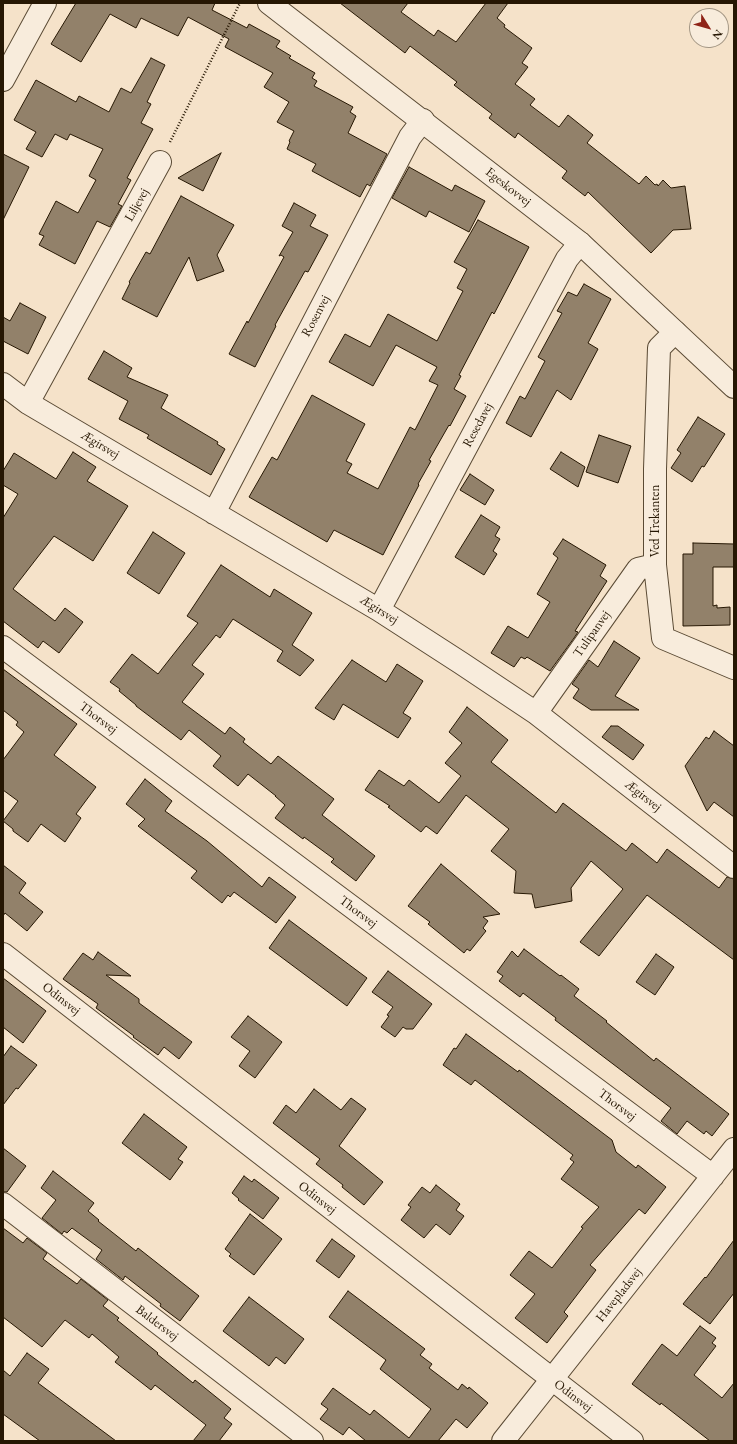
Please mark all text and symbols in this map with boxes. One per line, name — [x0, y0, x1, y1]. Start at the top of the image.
north arrow — [689, 8, 729, 48]
text: N — [710, 27, 726, 42]
street label: Egeskovvej — [482, 164, 534, 210]
street label: Liljevej — [122, 186, 152, 224]
street label: Rosenvej — [299, 293, 333, 339]
street label: Resedavej — [460, 400, 496, 450]
street label: Ægirsvej — [78, 427, 122, 463]
street label: Ved Trekanten — [647, 485, 663, 557]
street label: Ægirsvej — [357, 592, 401, 628]
street label: Tulipanvej — [570, 608, 614, 660]
street label: Thorsvej — [76, 699, 120, 737]
street label: Ægirsvej — [622, 777, 664, 815]
street label: Thorsvej — [336, 893, 380, 931]
street label: Odinsvej — [39, 979, 83, 1019]
street label: Thorsvej — [595, 1086, 639, 1124]
street label: Odinsvej — [295, 1178, 339, 1218]
street label: Havepladsvej — [593, 1265, 645, 1325]
street label: Baldersvej — [133, 1302, 181, 1344]
street label: Odinsvej — [551, 1376, 595, 1416]

